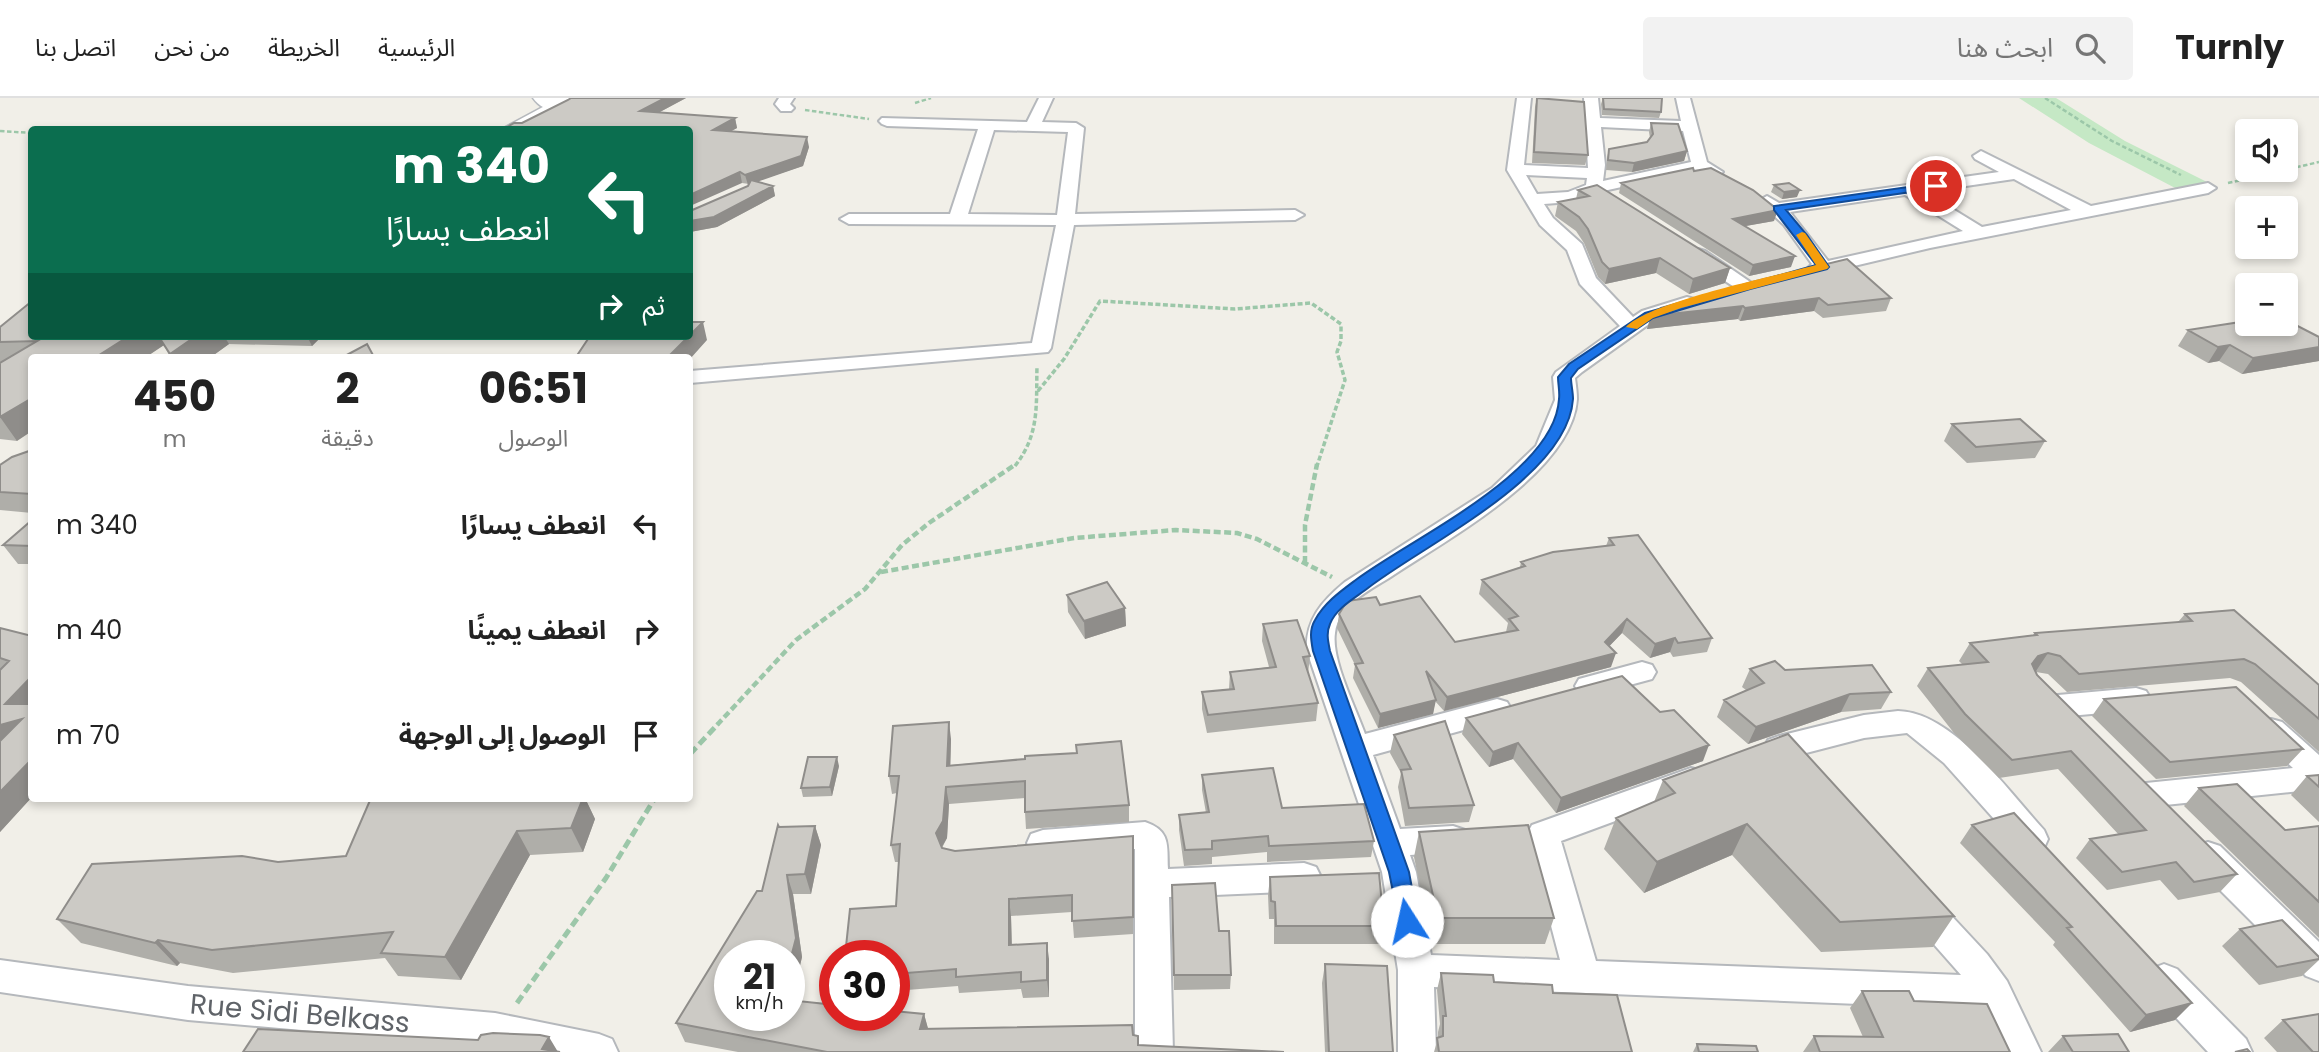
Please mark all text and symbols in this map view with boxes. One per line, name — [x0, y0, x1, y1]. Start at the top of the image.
search box — [1643, 17, 2133, 80]
text: Turnly — [2175, 24, 2284, 71]
icon: search — [2071, 29, 2109, 67]
text: ابحث هنا — [1957, 30, 2053, 66]
text: اتصل بنا — [35, 31, 116, 64]
text: من نحن — [154, 31, 230, 64]
text: الخريطة — [268, 31, 340, 64]
text: الرئيسية — [378, 31, 455, 64]
map controls — [2235, 119, 2298, 336]
button: sound — [2235, 119, 2298, 182]
text: 340 m — [393, 132, 550, 200]
icon: left — [574, 154, 665, 245]
pin — [1906, 156, 1966, 216]
icon: arrive — [1917, 167, 1955, 205]
button: + — [2235, 196, 2298, 259]
text: انعطف يسارًا — [386, 206, 550, 251]
button: − — [2235, 273, 2298, 336]
icon: right — [591, 287, 629, 325]
text: ثم — [643, 288, 665, 324]
text: 2 — [336, 359, 359, 418]
text: 06:51 — [479, 359, 588, 418]
text: 450 — [133, 367, 216, 426]
text: دقيقة — [321, 422, 374, 454]
text: الوصول — [498, 422, 568, 454]
text: m — [163, 423, 187, 455]
text: 340 m — [56, 507, 138, 543]
text: انعطف يسارًا — [461, 507, 606, 543]
icon: left — [627, 507, 665, 545]
text: 40 m — [56, 612, 122, 648]
text: انعطف يمينًا — [468, 612, 606, 648]
icon: right — [627, 612, 665, 650]
text: 70 m — [56, 717, 120, 753]
text: الوصول إلى الوجهة — [399, 717, 606, 753]
icon: arrive — [627, 717, 665, 755]
position arrow — [1370, 884, 1444, 958]
speed limit sign: 30 — [819, 940, 910, 1031]
text: 21 — [743, 952, 776, 1001]
street label: Rue Sidi Belkass — [188, 984, 411, 1043]
text: km/h — [736, 990, 783, 1015]

